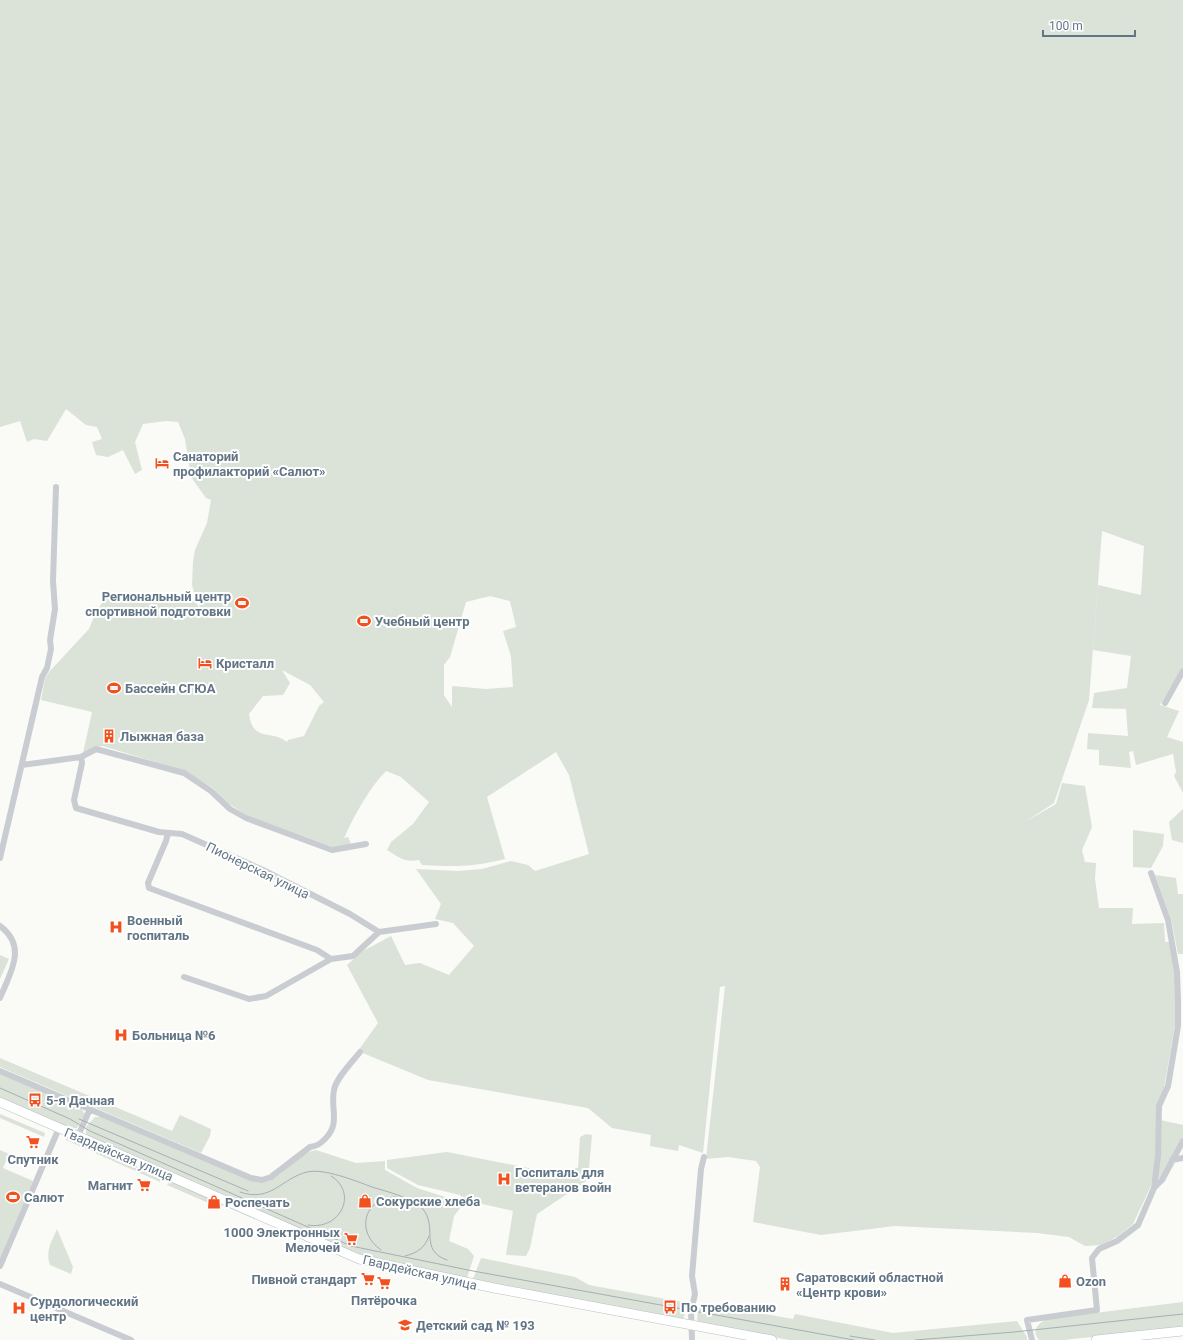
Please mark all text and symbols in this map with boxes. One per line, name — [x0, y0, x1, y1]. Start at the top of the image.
scale bar — [1043, 12, 1135, 38]
text: 100 m — [1049, 19, 1083, 33]
place label: Санаторий профилакторий «Салют» — [173, 449, 326, 479]
hotel icon: Санаторий профилакторий «Салют» — [154, 455, 170, 471]
place label: Региональный центр спортивной подготовки — [85, 589, 231, 619]
sports icon: Региональный центр спортивной подготовки — [234, 595, 250, 611]
sports icon: Учебный центр — [356, 613, 372, 629]
place label: Учебный центр — [375, 614, 470, 629]
hotel icon: Кристалл — [197, 655, 213, 671]
place label: Кристалл — [216, 656, 274, 671]
sports icon: Бассейн СГЮА — [106, 680, 122, 696]
place label: Бассейн СГЮА — [125, 681, 216, 696]
building icon: Лыжная база — [101, 728, 117, 744]
place label: Лыжная база — [120, 729, 204, 744]
street label: Пионерская улица — [204, 839, 312, 902]
place label: Военный госпиталь — [127, 913, 189, 943]
hospital icon: Военный госпиталь — [108, 919, 124, 935]
hospital icon: Больница №6 — [113, 1027, 129, 1043]
place label: Больница №6 — [132, 1028, 216, 1043]
bus stop icon: 5-я Дачная — [27, 1092, 43, 1108]
place label: 5-я Дачная — [46, 1093, 115, 1108]
street label: Гвардейская улица — [62, 1125, 176, 1184]
supermarket icon: Спутник — [25, 1134, 41, 1150]
place label: Спутник — [7, 1152, 59, 1167]
place label: Госпиталь для ветеранов войн — [515, 1165, 611, 1195]
hospital icon: Госпиталь для ветеранов войн — [496, 1171, 512, 1187]
supermarket icon: Магнит — [136, 1177, 152, 1193]
place label: Магнит — [88, 1178, 133, 1193]
sports icon: Салют — [5, 1189, 21, 1205]
place label: Салют — [24, 1190, 64, 1205]
shop icon: Сокурские хлеба — [357, 1193, 373, 1209]
shop icon: Роспечать — [206, 1194, 222, 1210]
place label: Сокурские хлеба — [376, 1194, 480, 1209]
place label: Роспечать — [225, 1195, 290, 1210]
place label: 1000 Электронных Мелочей — [224, 1225, 340, 1255]
supermarket icon: 1000 Электронных Мелочей — [343, 1231, 359, 1247]
street label: Гвардейская улица — [361, 1252, 479, 1293]
place label: Саратовский областной «Центр крови» — [796, 1270, 943, 1300]
supermarket icon: Пивной стандарт — [360, 1271, 376, 1287]
place label: Пивной стандарт — [251, 1272, 357, 1287]
shop icon: Ozon — [1057, 1273, 1073, 1289]
place label: Ozon — [1076, 1274, 1106, 1289]
supermarket icon: Пятёрочка — [376, 1275, 392, 1291]
building icon: Саратовский областной «Центр крови» — [777, 1276, 793, 1292]
place label: Пятёрочка — [351, 1293, 417, 1308]
place label: Сурдологический центр — [30, 1294, 138, 1324]
bus stop icon: По требованию — [662, 1299, 678, 1315]
hospital icon: Сурдологический центр — [11, 1300, 27, 1316]
place label: По требованию — [681, 1300, 777, 1315]
school or university icon: Детский сад № 193 — [397, 1317, 413, 1333]
place label: Детский сад № 193 — [416, 1318, 535, 1333]

